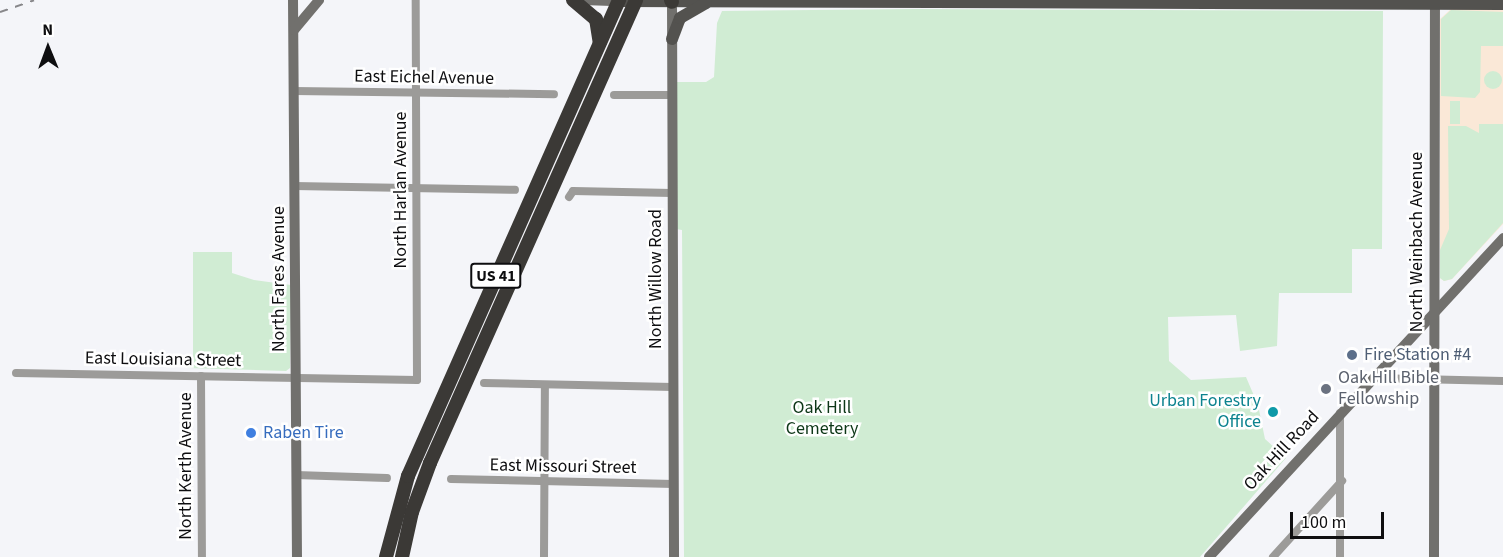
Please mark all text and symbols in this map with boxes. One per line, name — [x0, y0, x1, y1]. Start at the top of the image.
north arrow — [18, 18, 78, 78]
text: N — [42, 19, 53, 41]
street label: East Eichel Avenue — [354, 66, 494, 90]
street label: North Harlan Avenue — [390, 112, 412, 268]
street label: North Weinbach Avenue — [1406, 152, 1428, 332]
street label: North Fares Avenue — [268, 206, 290, 352]
street label: North Willow Road — [645, 209, 667, 349]
road number: US 41 — [469, 263, 523, 289]
place label: Fire Station #4 — [1364, 344, 1471, 366]
street label: East Louisiana Street — [85, 348, 241, 372]
marker: Fire Station #4 — [1345, 348, 1359, 362]
place label: Oak Hill Bible Fellowship — [1338, 368, 1439, 410]
marker: Oak Hill Bible Fellowship — [1319, 382, 1333, 396]
place label: Urban Forestry Office — [1149, 391, 1261, 434]
street label: North Kerth Avenue — [175, 392, 197, 540]
park label: Oak Hill Cemetery — [786, 398, 858, 440]
marker: Urban Forestry Office — [1266, 405, 1280, 419]
street label: Oak Hill Road — [1240, 407, 1324, 495]
place label: Raben Tire — [263, 422, 344, 444]
marker: Raben Tire — [244, 426, 258, 440]
street label: East Missouri Street — [489, 455, 637, 479]
scale bar — [1293, 500, 1388, 538]
text: 100 m — [1301, 510, 1346, 535]

